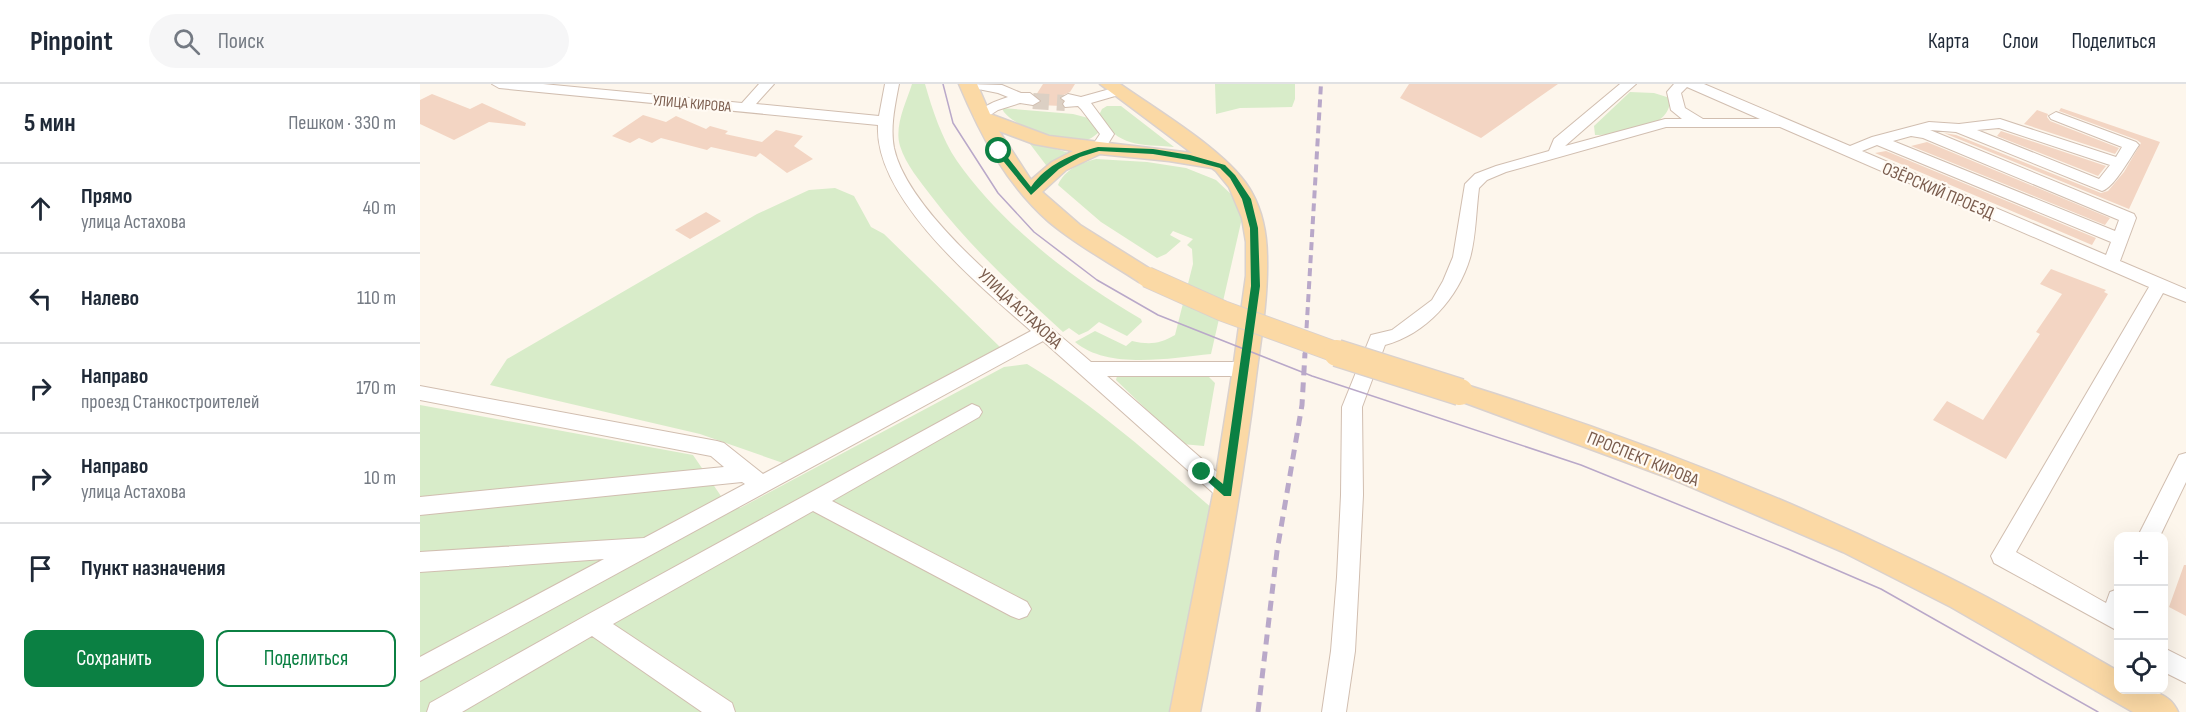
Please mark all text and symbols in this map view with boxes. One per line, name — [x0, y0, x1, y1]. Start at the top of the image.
search box — [149, 14, 569, 68]
text: Pinpoint — [30, 25, 113, 58]
icon: search — [170, 25, 203, 58]
text: Поиск — [218, 28, 264, 55]
text: Карта — [1928, 29, 1969, 54]
text: Слои — [2002, 29, 2038, 54]
text: Поделиться — [2071, 29, 2156, 54]
street label: УЛИЦА КИРОВА — [652, 91, 732, 117]
text: 5 мин — [24, 108, 76, 139]
text: Пешком · 330 m — [288, 111, 396, 135]
route start — [985, 137, 1011, 163]
street label: ОЗЁРСКИЙ ПРОЕЗД — [1879, 158, 1997, 224]
text: Прямо — [81, 183, 132, 210]
icon: ahead — [24, 192, 57, 225]
text: 40 m — [363, 196, 396, 220]
text: улица Астахова — [81, 210, 186, 234]
street label: УЛИЦА АСТАХОВА — [974, 265, 1067, 353]
icon: left — [24, 282, 57, 315]
text: Налево — [81, 285, 139, 312]
text: 110 m — [357, 286, 396, 310]
text: Направо — [81, 363, 148, 390]
icon: right — [24, 372, 57, 405]
text: 170 m — [356, 376, 396, 400]
text: проезд Станкостроителей — [81, 390, 259, 414]
street label: ПРОСПЕКТ КИРОВА — [1584, 427, 1702, 491]
text: Направо — [81, 453, 148, 480]
route end — [1188, 458, 1214, 484]
icon: right — [24, 462, 57, 495]
text: 10 m — [364, 466, 396, 490]
text: улица Астахова — [81, 480, 186, 504]
map controls — [2114, 532, 2168, 694]
button: + — [2114, 532, 2168, 586]
icon: arrive — [24, 552, 57, 585]
text: Пункт назначения — [81, 555, 225, 582]
button: − — [2114, 586, 2168, 640]
button: Сохранить — [24, 630, 204, 687]
button: Поделиться — [216, 630, 396, 687]
button: locate — [2114, 640, 2168, 694]

